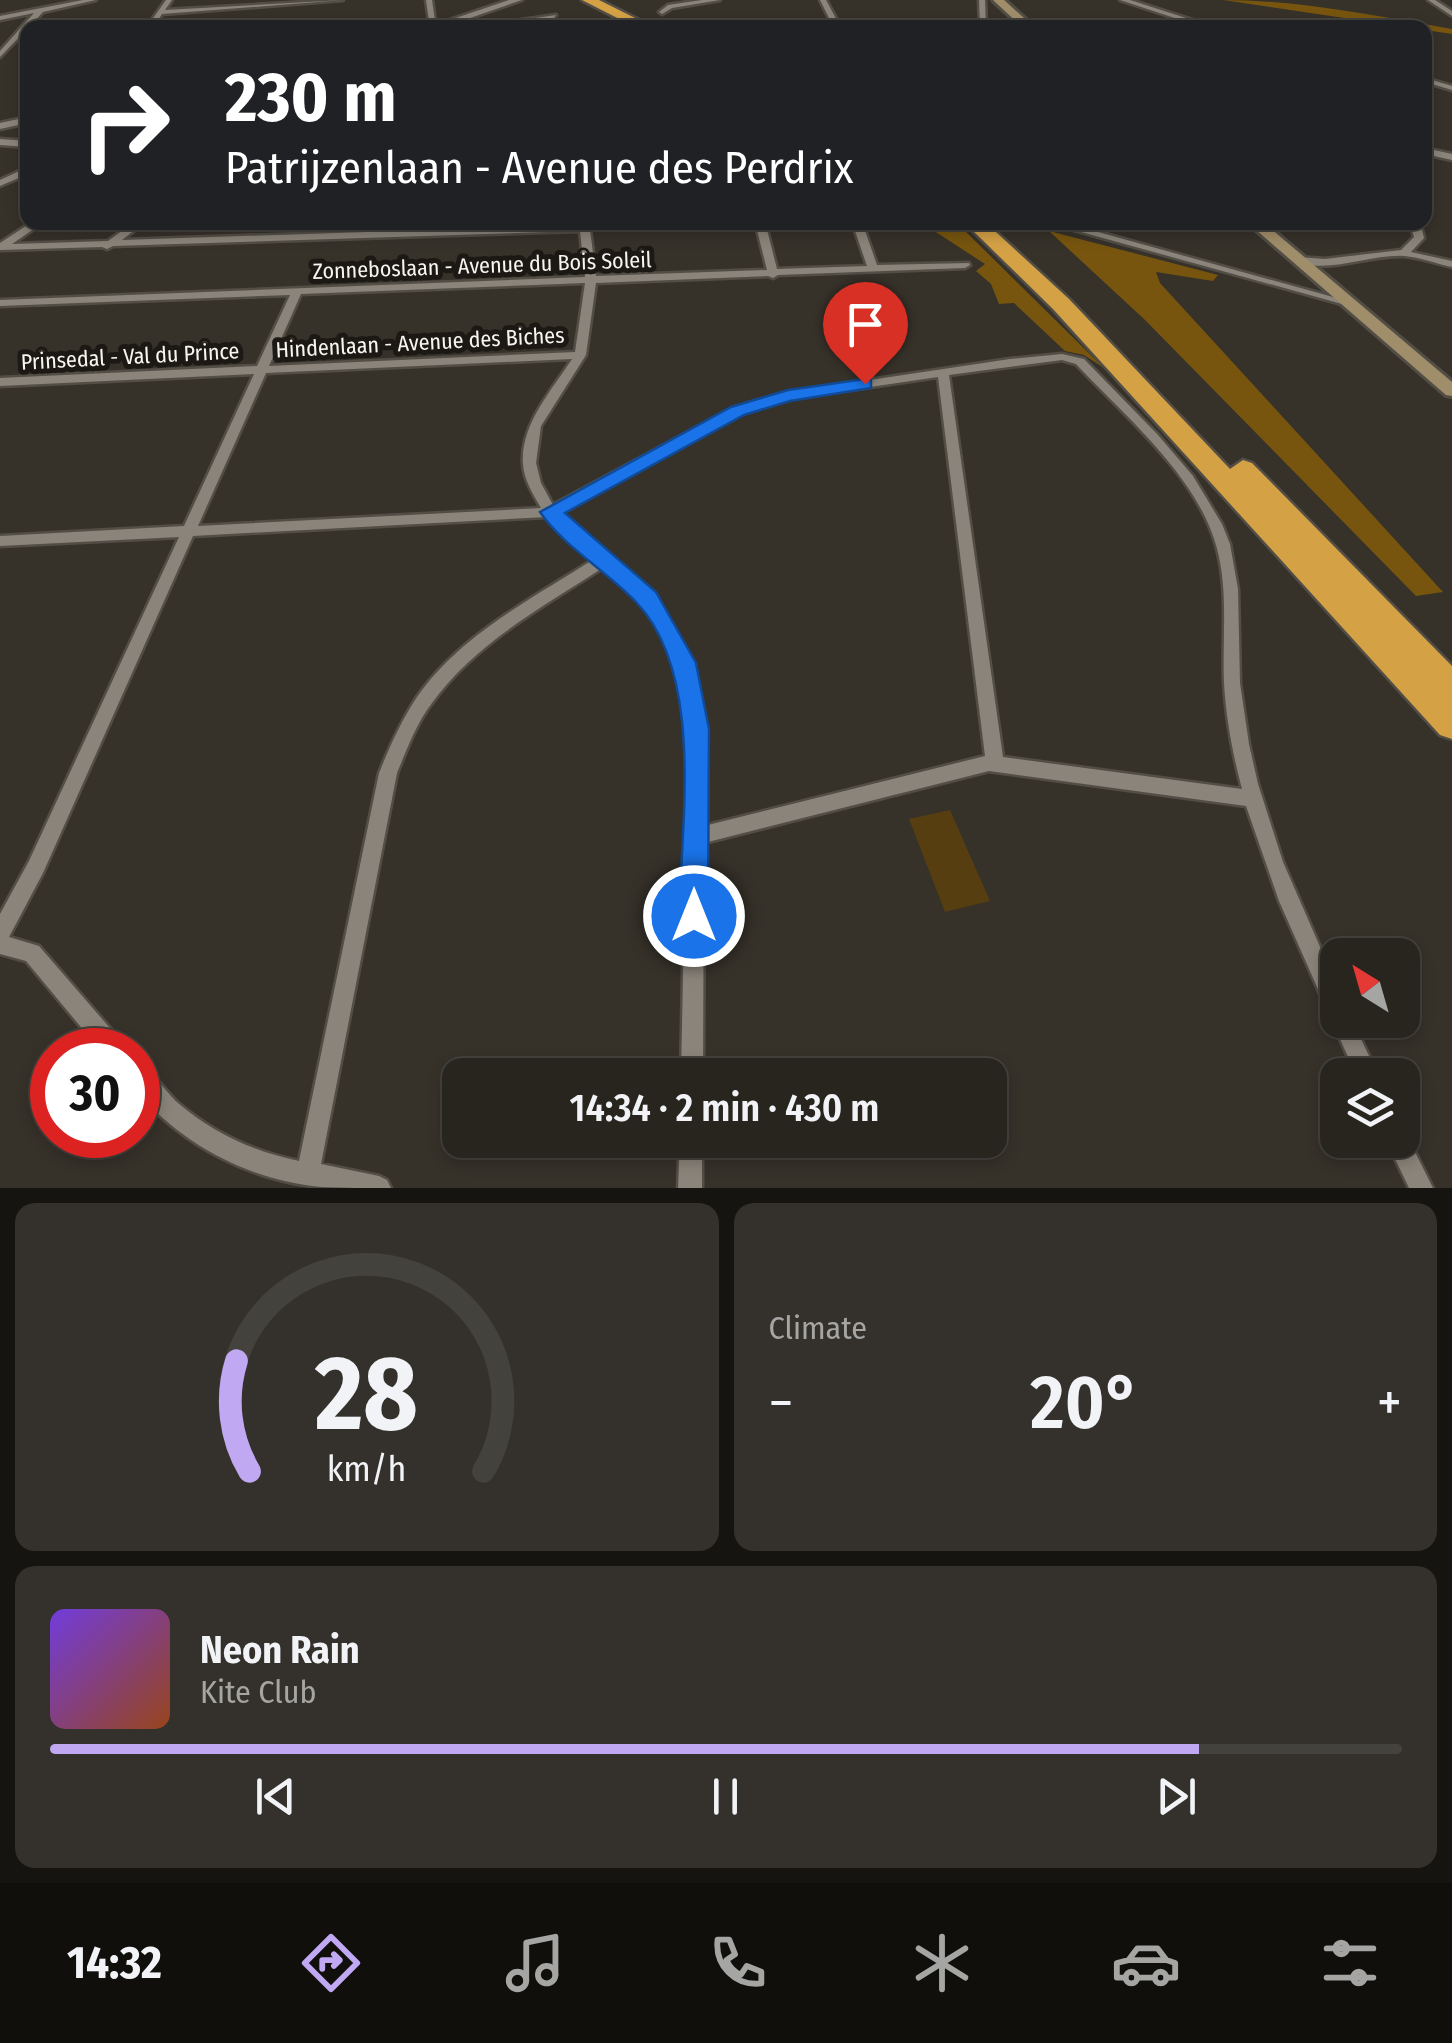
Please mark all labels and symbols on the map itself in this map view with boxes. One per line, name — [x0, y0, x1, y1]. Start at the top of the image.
street label: Zonneboslaan - Avenue du Bois Soleil — [312, 246, 652, 285]
pin — [823, 282, 908, 385]
street label: Hindenlaan - Avenue des Biches — [275, 321, 565, 364]
street label: Prinsedal - Val du Prince — [20, 337, 240, 376]
position arrow — [642, 864, 746, 968]
north arrow — [1320, 938, 1420, 1038]
speed limit sign: 30 — [30, 1028, 160, 1158]

